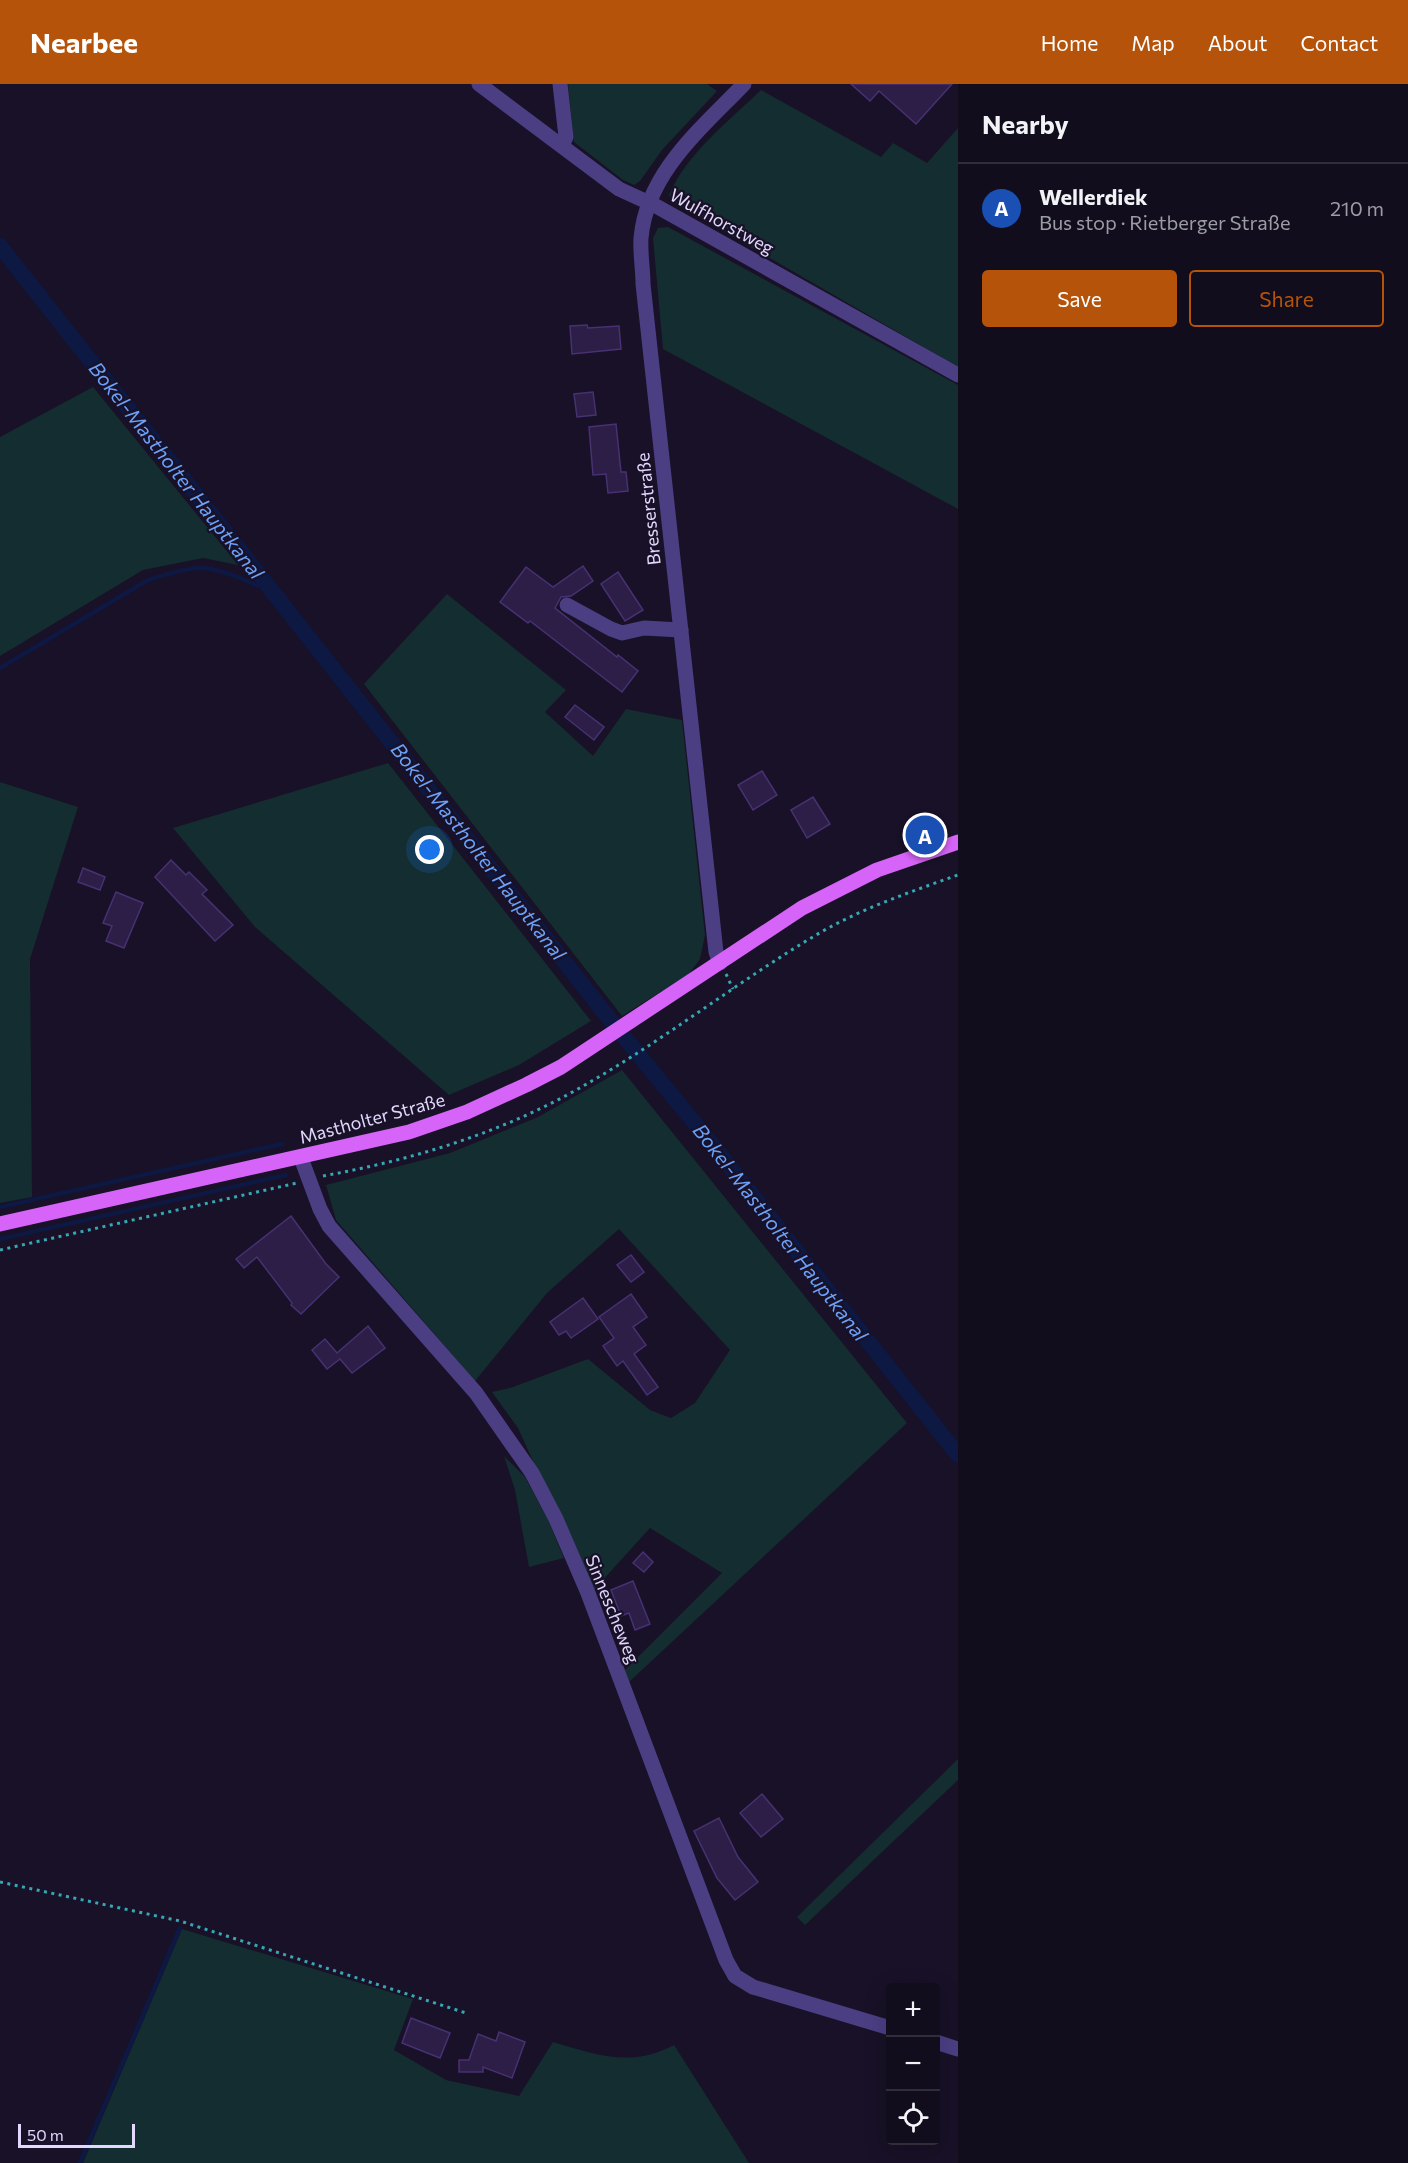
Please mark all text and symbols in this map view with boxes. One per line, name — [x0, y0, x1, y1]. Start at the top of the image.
text: Nearbee — [30, 25, 138, 59]
text: Home — [1041, 30, 1098, 55]
text: Map — [1131, 30, 1175, 55]
text: About — [1208, 30, 1267, 55]
text: Contact — [1300, 30, 1378, 55]
text: Nearby — [982, 108, 1069, 139]
street label: Wulfhorstweg — [666, 183, 778, 259]
text: Wellerdiek — [1039, 183, 1148, 210]
text: A — [994, 196, 1009, 220]
text: 210 m — [1330, 196, 1384, 220]
text: Bus stop · Rietberger Straße — [1039, 210, 1290, 234]
button: Save — [982, 270, 1177, 327]
button: Share — [1189, 270, 1384, 327]
water label: Bokel-Mastholter Hauptkanal — [85, 356, 270, 584]
street label: Bresserstraße — [631, 452, 665, 566]
water label: Bokel-Mastholter Hauptkanal — [387, 737, 572, 965]
pin: A — [906, 812, 944, 858]
your location — [415, 835, 444, 864]
street label: Mastholter Straße — [297, 1088, 447, 1148]
water label: Bokel-Mastholter Hauptkanal — [689, 1118, 874, 1346]
street label: Sinnescheweg — [581, 1551, 645, 1667]
map controls — [886, 1983, 940, 2145]
button: + — [886, 1983, 940, 2037]
button: − — [886, 2037, 940, 2091]
button: locate — [886, 2091, 940, 2145]
scale bar — [18, 2121, 135, 2148]
text: 50 m — [27, 2125, 64, 2144]

